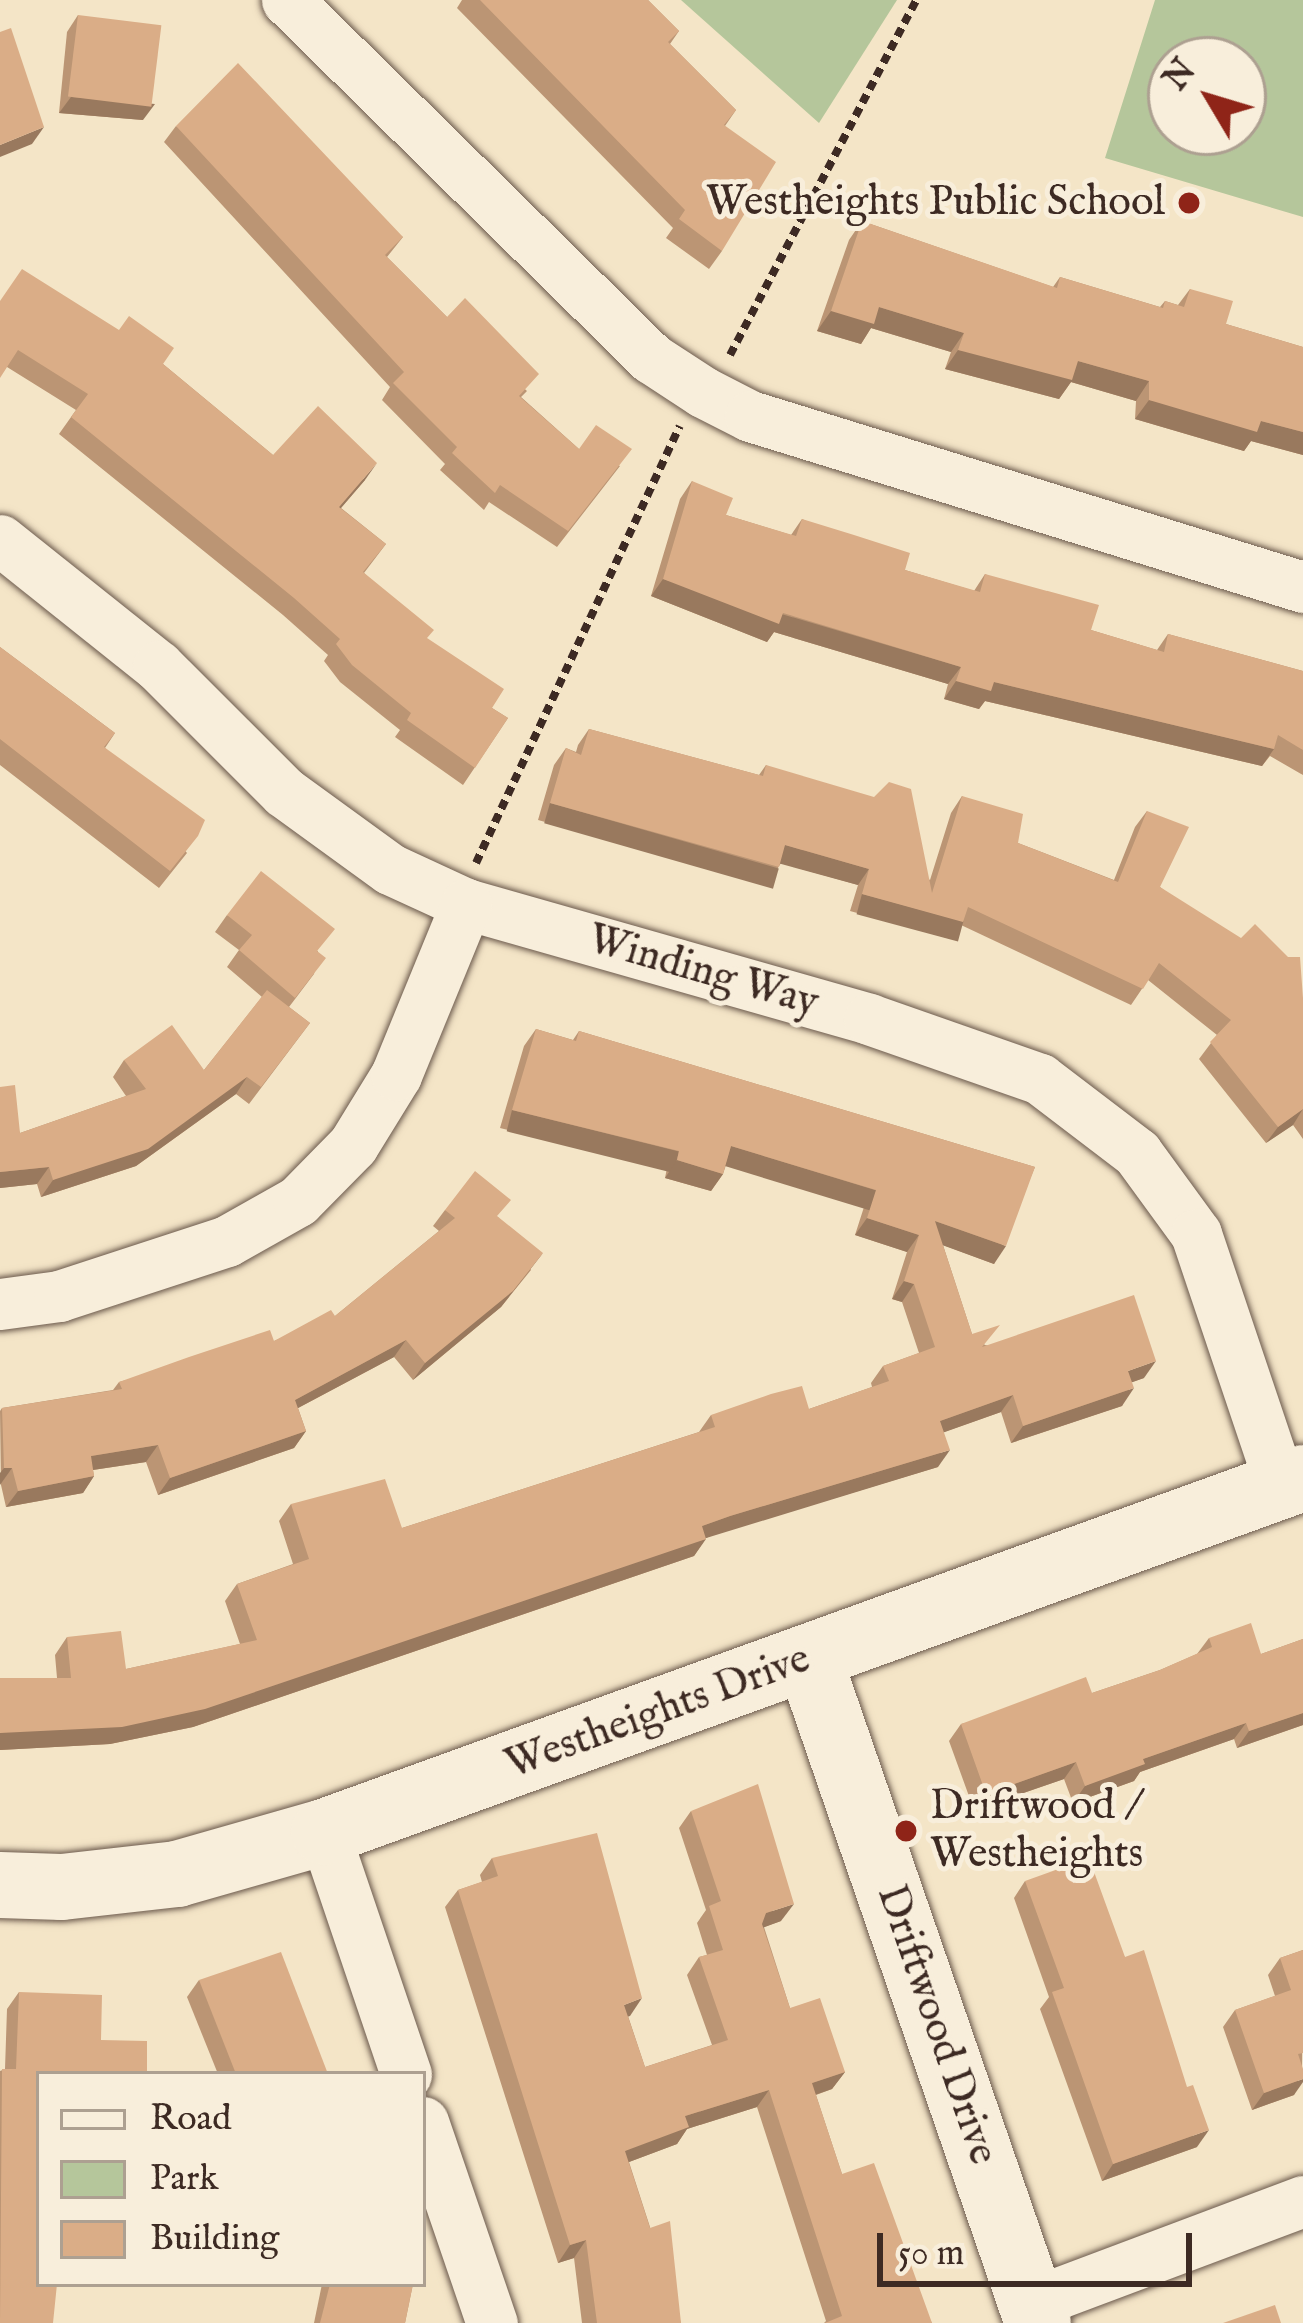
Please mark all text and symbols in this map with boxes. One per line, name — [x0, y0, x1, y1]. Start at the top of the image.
north arrow — [1147, 36, 1267, 156]
text: N — [1156, 52, 1206, 100]
place label: Westheights Public School — [706, 178, 1165, 228]
marker: Westheights Public School — [1176, 190, 1202, 216]
street label: Winding Way — [582, 915, 824, 1029]
street label: Westheights Drive — [499, 1635, 817, 1791]
place label: Driftwood / Westheights — [930, 1782, 1143, 1880]
marker: Driftwood / Westheights — [893, 1818, 919, 1844]
street label: Driftwood Drive — [865, 1879, 1007, 2171]
legend — [36, 2071, 426, 2287]
text: Road — [150, 2096, 231, 2142]
text: Park — [150, 2156, 218, 2202]
scale bar — [883, 2209, 1198, 2283]
text: Building — [150, 2216, 279, 2262]
text: 50 m — [898, 2231, 964, 2277]

